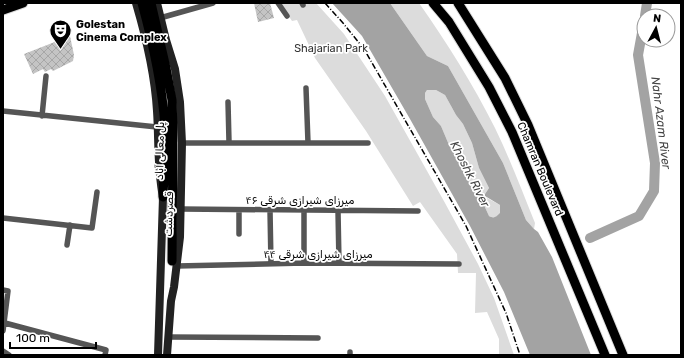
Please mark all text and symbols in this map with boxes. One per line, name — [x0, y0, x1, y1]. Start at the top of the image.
north arrow — [636, 8, 676, 48]
text: N — [652, 12, 662, 26]
theatre icon: Golestan Cinema Complex — [47, 17, 73, 50]
place label: Golestan Cinema Complex — [76, 18, 167, 44]
park label: Shajarian Park — [294, 42, 368, 55]
water label: Nahr Azam River — [648, 76, 674, 170]
street label: Chamran Boulevard — [514, 120, 566, 218]
street label: پل معالی آباد — [153, 122, 168, 180]
water label: Khoshk River — [447, 139, 493, 210]
street label: قصردشت — [162, 191, 176, 237]
street label: ۴۶ میرزای شیرازی شرقی — [246, 194, 354, 207]
street label: ۴۴ میرزای شیرازی شرقی — [263, 248, 373, 261]
scale bar — [10, 324, 96, 350]
text: 100 m — [16, 331, 50, 345]

